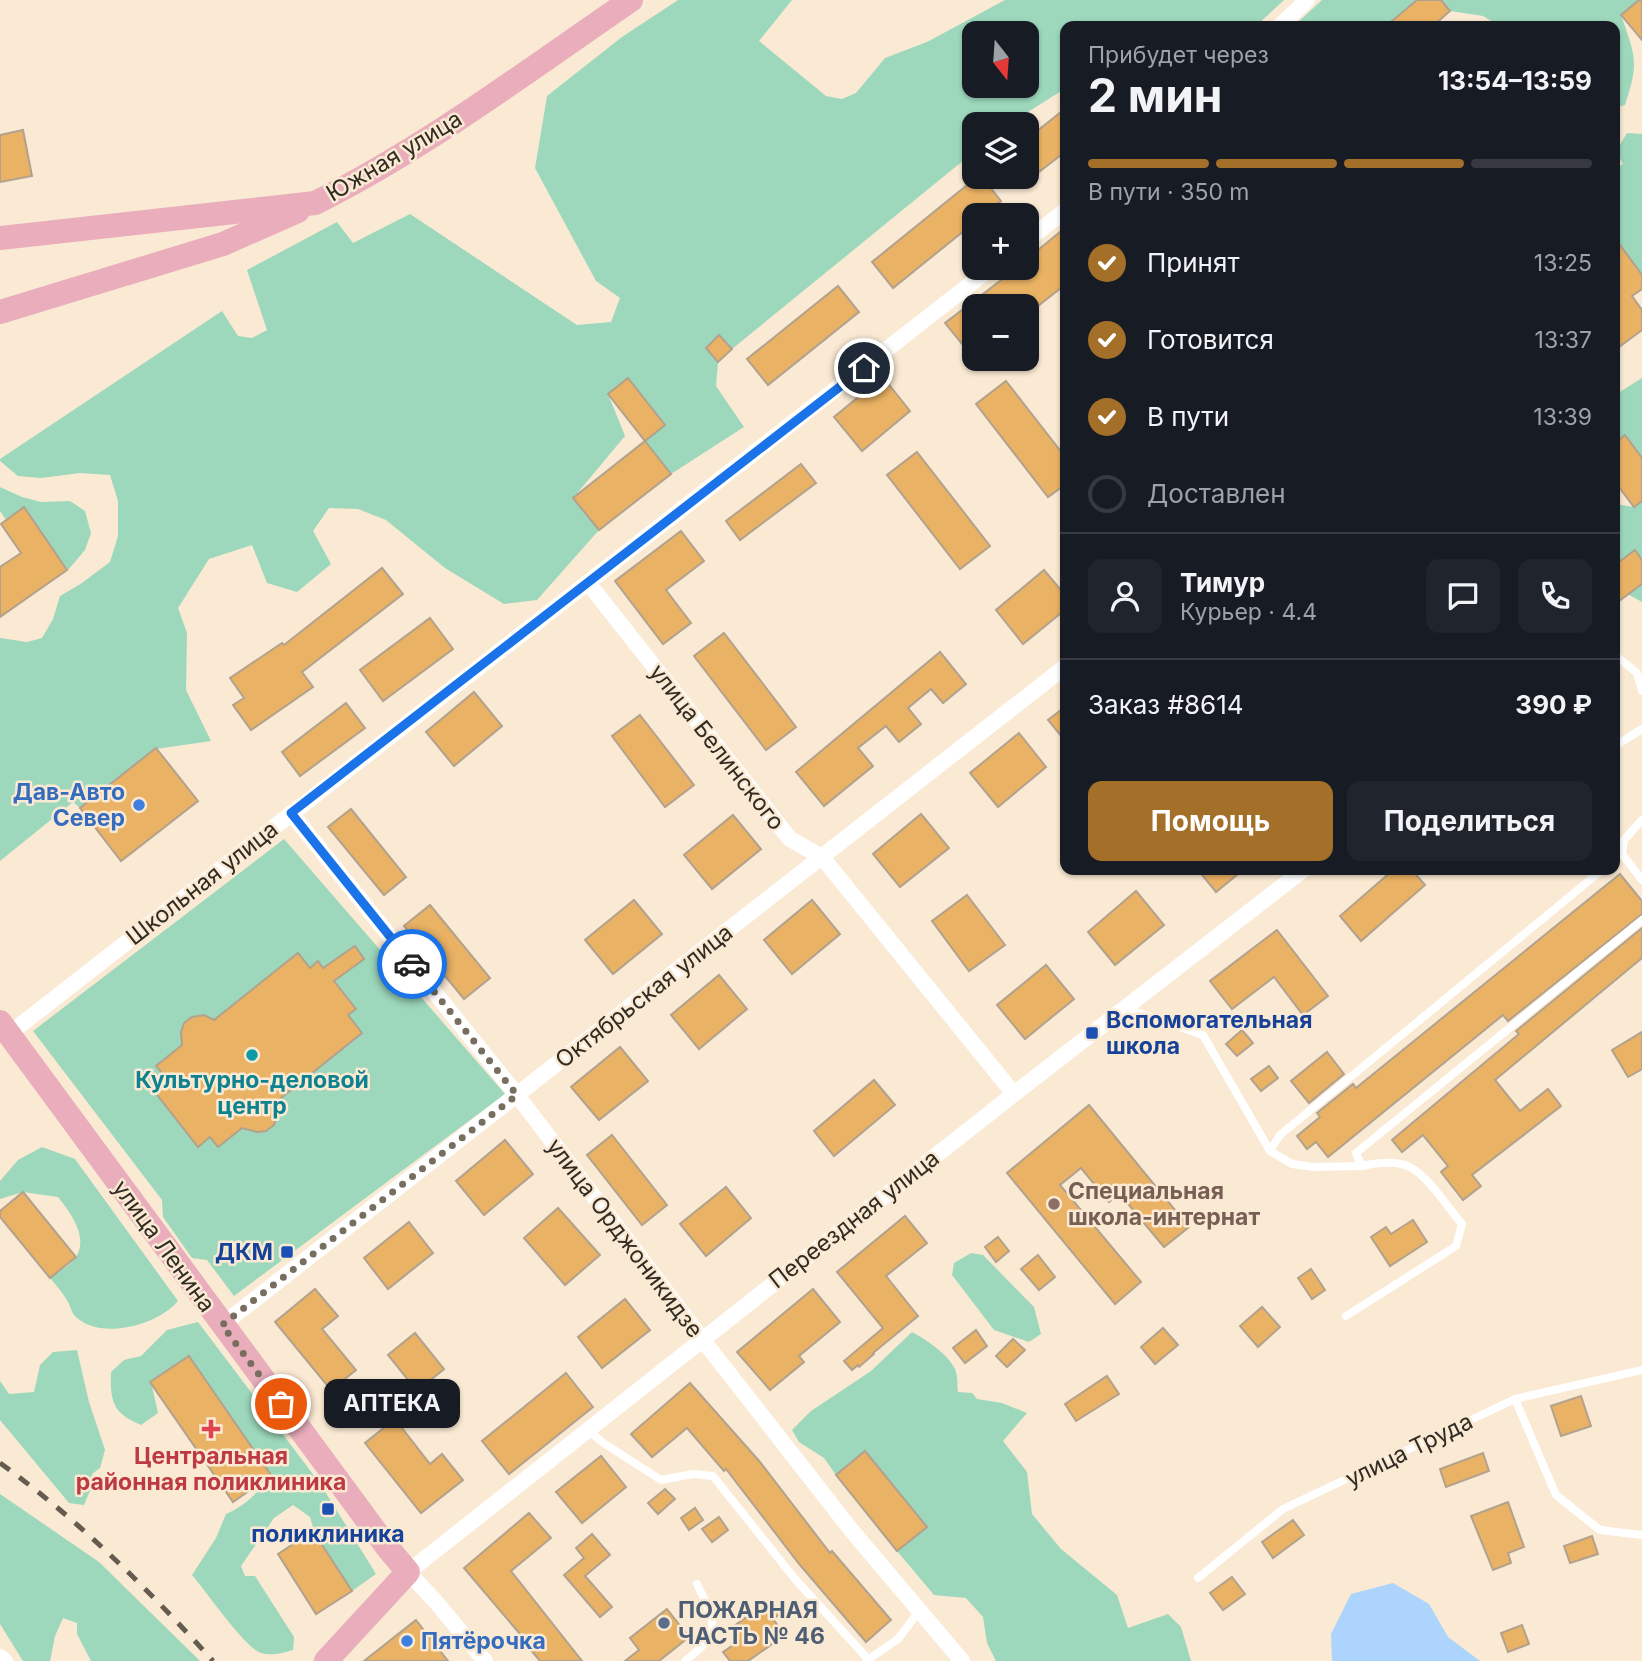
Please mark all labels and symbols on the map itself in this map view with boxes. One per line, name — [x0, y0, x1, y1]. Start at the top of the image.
north arrow — [962, 21, 1040, 98]
street label: Южная улица — [321, 105, 467, 207]
pin — [834, 338, 894, 398]
street label: улица Белинского — [644, 658, 790, 836]
place label: Дав-Авто Север — [13, 778, 125, 832]
marker: Дав-Авто Север — [131, 797, 147, 813]
street label: Школьная улица — [121, 815, 283, 951]
street label: Октябрьская улица — [550, 918, 738, 1074]
courier — [377, 929, 447, 999]
place label: Вспомогательная школа — [1106, 1006, 1312, 1060]
marker: Вспомогательная школа — [1084, 1025, 1100, 1041]
marker: Культурно-деловой центр — [244, 1047, 260, 1063]
place label: Культурно-деловой центр — [135, 1066, 369, 1120]
street label: улица Орджоникидзе — [541, 1133, 709, 1343]
street label: Переездная улица — [763, 1144, 945, 1294]
street label: улица Ленина — [107, 1175, 221, 1317]
place label: Специальная школа-интернат — [1068, 1177, 1260, 1231]
marker: Специальная школа-интернат — [1046, 1196, 1062, 1212]
place label: ДКМ — [215, 1238, 273, 1266]
marker: ДКМ — [279, 1244, 295, 1260]
pin — [251, 1374, 311, 1434]
callout: АПТЕКА — [323, 1380, 460, 1428]
street label: улица Труда — [1341, 1407, 1477, 1493]
marker: Центральная районная поликлиника — [201, 1419, 221, 1439]
place label: Центральная районная поликлиника — [76, 1442, 346, 1496]
marker: поликлиника — [320, 1501, 336, 1517]
place label: поликлиника — [251, 1520, 405, 1548]
place label: ПОЖАРНАЯ ЧАСТЬ № 46 — [678, 1596, 825, 1650]
marker: ПОЖАРНАЯ ЧАСТЬ № 46 — [656, 1615, 672, 1631]
place label: Пятёрочка — [421, 1627, 546, 1655]
marker: Пятёрочка — [399, 1633, 415, 1649]

